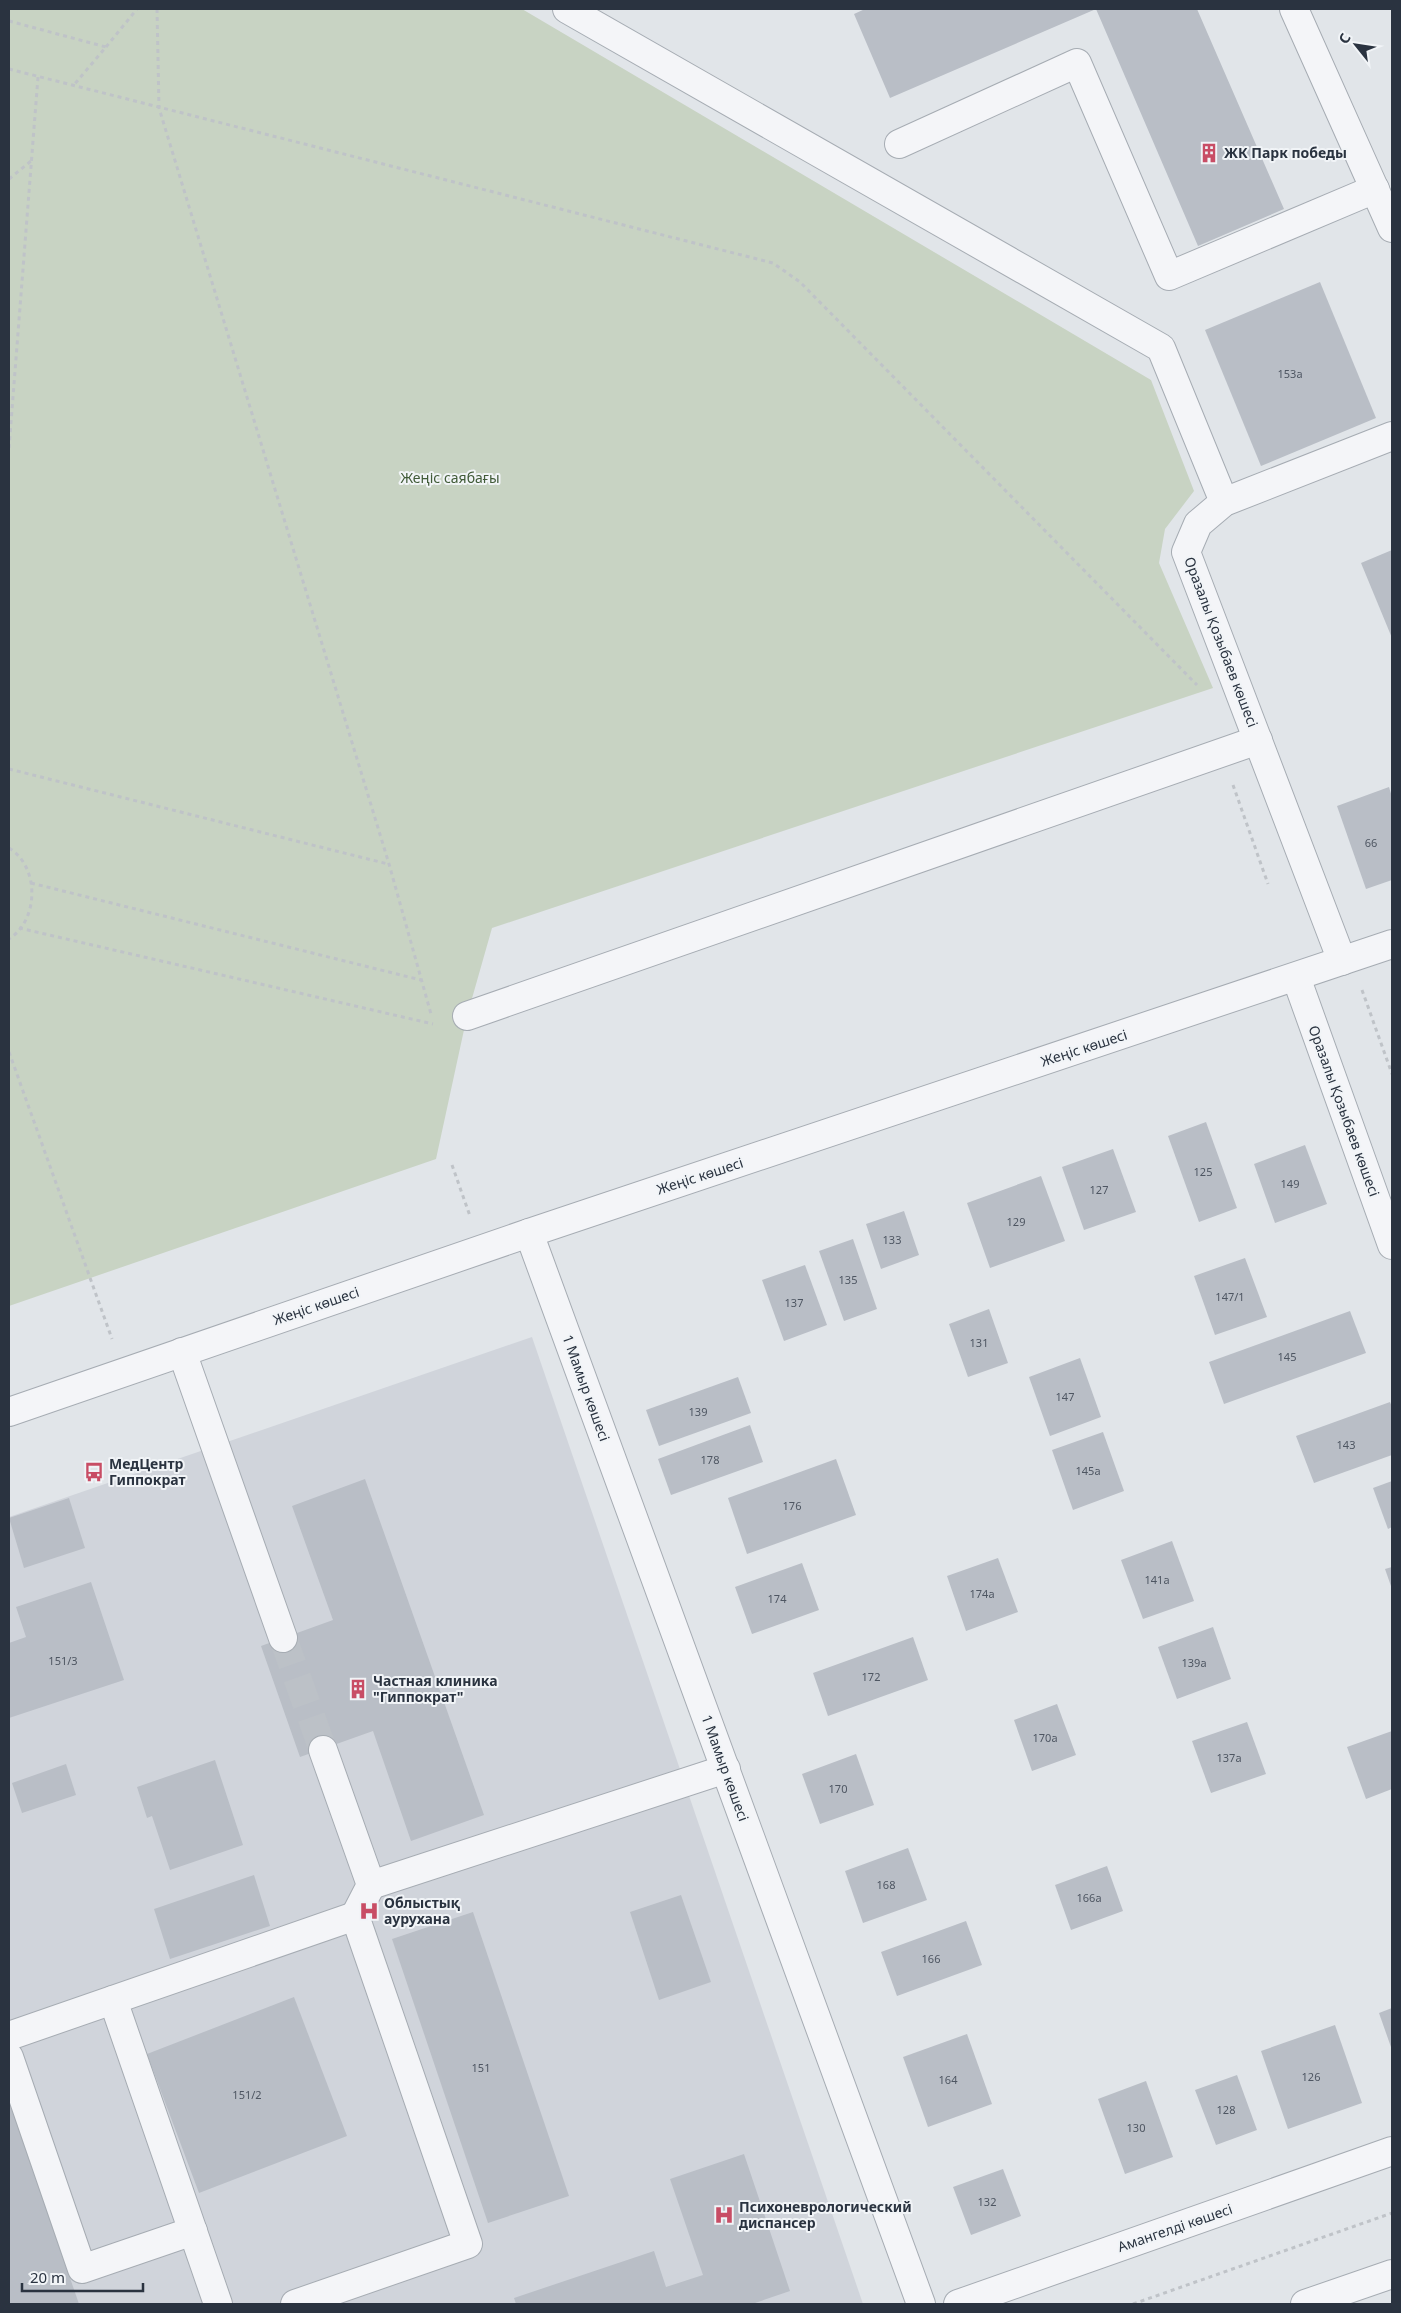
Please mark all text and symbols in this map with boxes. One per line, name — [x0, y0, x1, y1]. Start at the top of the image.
north arrow — [1331, 20, 1381, 70]
text: С — [1334, 30, 1355, 47]
building icon: ЖК Парк победы — [1198, 142, 1220, 164]
place label: ЖК Парк победы — [1224, 143, 1347, 162]
house number: 153а — [1278, 366, 1303, 381]
park label: Жеңіс саябағы — [400, 468, 500, 487]
street label: Оразалы Қозыбаев көшесі — [1180, 554, 1263, 730]
house number: 66 — [1365, 835, 1377, 850]
street label: Оразалы Қозыбаев көшесі — [1305, 1023, 1384, 1199]
street label: Жеңіс көшесі — [1038, 1025, 1129, 1070]
street label: Жеңіс көшесі — [654, 1153, 745, 1198]
house number: 125 — [1194, 1164, 1212, 1179]
house number: 149 — [1281, 1176, 1299, 1191]
house number: 127 — [1090, 1182, 1108, 1197]
house number: 129 — [1007, 1214, 1025, 1229]
house number: 133 — [883, 1232, 901, 1247]
house number: 135 — [839, 1272, 857, 1287]
street label: Жеңіс көшесі — [270, 1282, 361, 1329]
house number: 147/1 — [1215, 1289, 1245, 1304]
house number: 137 — [785, 1295, 803, 1310]
street label: 1 Мамыр көшесі — [558, 1332, 615, 1444]
house number: 131 — [970, 1335, 988, 1350]
house number: 145 — [1278, 1349, 1296, 1364]
house number: 147 — [1056, 1389, 1074, 1404]
house number: 139 — [689, 1404, 707, 1419]
house number: 143 — [1337, 1437, 1355, 1452]
house number: 178 — [701, 1452, 719, 1467]
place label: МедЦентр Гиппократ — [109, 1454, 186, 1489]
bus stop icon: МедЦентр Гиппократ — [83, 1461, 105, 1483]
house number: 145а — [1076, 1463, 1101, 1478]
house number: 176 — [783, 1498, 801, 1513]
house number: 141а — [1145, 1572, 1170, 1587]
house number: 174а — [970, 1586, 995, 1601]
house number: 174 — [768, 1591, 787, 1606]
house number: 151/3 — [48, 1653, 78, 1668]
house number: 139а — [1182, 1655, 1207, 1670]
house number: 172 — [862, 1669, 880, 1684]
place label: Частная клиника "Гиппократ" — [373, 1671, 498, 1706]
building icon: Частная клиника "Гиппократ" — [347, 1678, 369, 1700]
street label: 1 Мамыр көшесі — [697, 1712, 754, 1824]
house number: 170а — [1033, 1730, 1058, 1745]
house number: 137а — [1217, 1750, 1242, 1765]
house number: 170 — [829, 1781, 847, 1796]
house number: 168 — [877, 1877, 895, 1892]
house number: 166а — [1077, 1890, 1102, 1905]
place label: Облыстық аурухана — [384, 1893, 461, 1928]
hospital icon: Облыстық аурухана — [358, 1900, 380, 1922]
house number: 166 — [922, 1951, 940, 1966]
house number: 151 — [472, 2060, 490, 2075]
house number: 126 — [1302, 2069, 1320, 2084]
house number: 164 — [939, 2072, 958, 2087]
house number: 151/2 — [232, 2087, 262, 2102]
house number: 128 — [1217, 2102, 1235, 2117]
house number: 130 — [1127, 2120, 1145, 2135]
house number: 132 — [978, 2194, 996, 2209]
place label: Психоневрологический диспансер — [739, 2197, 912, 2232]
street label: Амангелді көшесі — [1115, 2199, 1235, 2256]
hospital icon: Психоневрологический диспансер — [713, 2204, 735, 2226]
scale bar — [22, 2260, 144, 2292]
text: 20 m — [30, 2267, 65, 2287]

